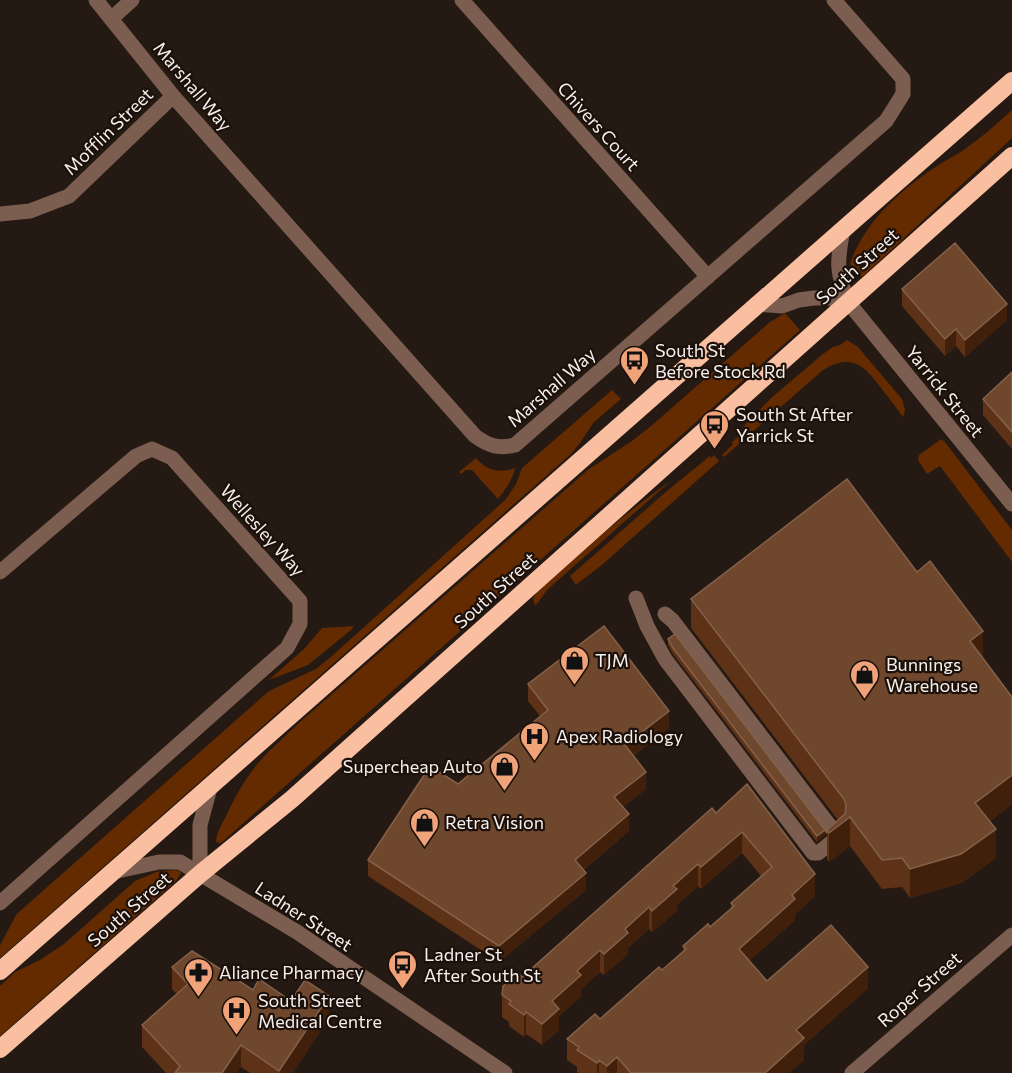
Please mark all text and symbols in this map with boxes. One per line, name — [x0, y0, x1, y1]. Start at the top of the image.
street label: Marshall Way — [149, 37, 237, 135]
street label: Chivers Court — [553, 77, 645, 175]
street label: Mofflin Street — [59, 83, 157, 179]
street label: South Street — [811, 223, 903, 309]
place label: South St Before Stock Rd — [655, 339, 786, 382]
street label: Yarrick Street — [901, 341, 989, 441]
street label: Marshall Way — [502, 343, 600, 431]
bus stop icon: South St Before Stock Rd — [618, 344, 650, 386]
place label: South St After Yarrick St — [736, 403, 853, 446]
bus stop icon: South St After Yarrick St — [699, 408, 731, 450]
street label: Wellesley Way — [216, 480, 310, 580]
street label: South Street — [449, 547, 541, 633]
shop icon: TJM — [558, 644, 590, 686]
place label: TJM — [595, 649, 629, 671]
place label: Bunnings Warehouse — [886, 653, 978, 696]
shop icon: Bunnings Warehouse — [849, 658, 881, 700]
hospital icon: Apex Radiology — [519, 720, 551, 762]
place label: Apex Radiology — [556, 725, 683, 747]
shop icon: Supercheap Auto — [488, 750, 520, 792]
place label: Supercheap Auto — [343, 755, 483, 777]
shop icon: Retra Vision — [408, 806, 440, 848]
place label: Retra Vision — [445, 811, 544, 833]
street label: South Street — [83, 867, 175, 951]
street label: Ladner Street — [251, 876, 357, 956]
place label: Ladner St After South St — [424, 943, 541, 986]
street label: Roper Street — [873, 947, 965, 1031]
bus stop icon: Ladner St After South St — [387, 948, 419, 990]
pharmacy icon: Aliance Pharmacy — [182, 956, 214, 998]
place label: Aliance Pharmacy — [219, 961, 364, 983]
place label: South Street Medical Centre — [258, 989, 382, 1032]
hospital icon: South Street Medical Centre — [221, 994, 253, 1036]

